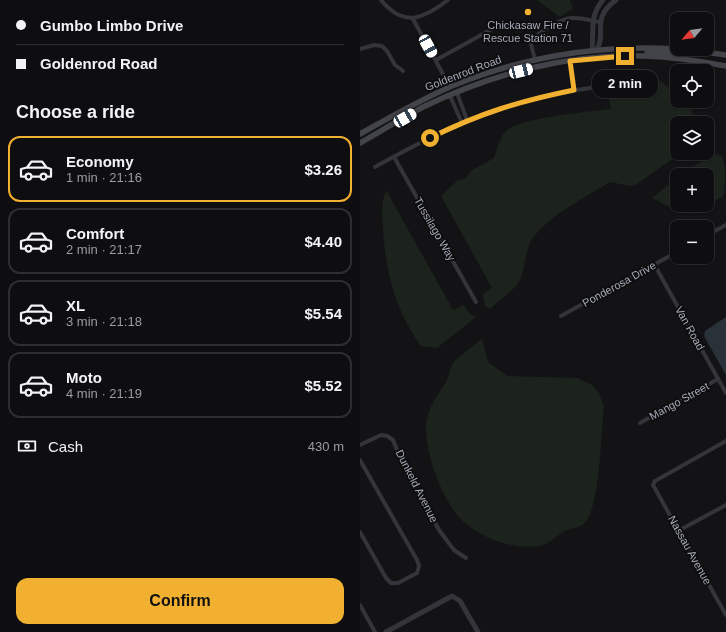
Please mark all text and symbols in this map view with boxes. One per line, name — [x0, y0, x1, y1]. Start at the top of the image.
marker: Chickasaw Fire / Rescue Station 71 — [523, 7, 533, 17]
north arrow — [670, 12, 714, 56]
map controls — [670, 12, 714, 264]
text: Gumbo Limbo Drive — [40, 17, 183, 34]
place label: Chickasaw Fire / Rescue Station 71 — [483, 19, 573, 44]
car — [417, 33, 439, 59]
route end — [616, 47, 634, 65]
street label: Goldenrod Road — [423, 53, 503, 93]
text: Goldenrod Road — [40, 55, 158, 72]
car — [508, 62, 534, 80]
button: locate — [670, 64, 714, 108]
callout: 2 min — [592, 70, 658, 98]
text: 2 min — [608, 76, 642, 91]
text: Choose a ride — [16, 102, 135, 122]
car — [392, 107, 418, 129]
button: layers — [670, 116, 714, 160]
route start — [421, 129, 439, 147]
icon: car — [18, 151, 54, 187]
text: Economy — [66, 153, 134, 170]
text: $3.26 — [304, 161, 342, 178]
button: + — [670, 168, 714, 212]
text: 1 min · 21:16 — [66, 170, 142, 185]
street label: Tussilago Way — [412, 195, 458, 263]
button: − — [670, 220, 714, 264]
icon: car — [18, 223, 54, 259]
text: Comfort — [66, 225, 124, 242]
text: $4.40 — [304, 233, 342, 250]
text: 2 min · 21:17 — [66, 242, 142, 257]
street label: Ponderosa Drive — [580, 259, 658, 309]
icon: car — [18, 295, 54, 331]
text: XL — [66, 297, 85, 314]
street label: Van Road — [673, 304, 707, 352]
text: $5.54 — [304, 305, 342, 322]
text: 3 min · 21:18 — [66, 314, 142, 329]
icon: car — [18, 367, 54, 403]
text: Moto — [66, 369, 102, 386]
text: $5.52 — [304, 377, 342, 394]
street label: Mango Street — [647, 380, 711, 422]
text: 4 min · 21:19 — [66, 386, 142, 401]
icon: cash — [16, 435, 38, 457]
text: Cash — [48, 438, 83, 455]
text: 430 m — [308, 439, 344, 454]
street label: Dunkeld Avenue — [394, 448, 440, 524]
street label: Nassau Avenue — [666, 513, 714, 587]
button: Confirm — [16, 578, 344, 624]

